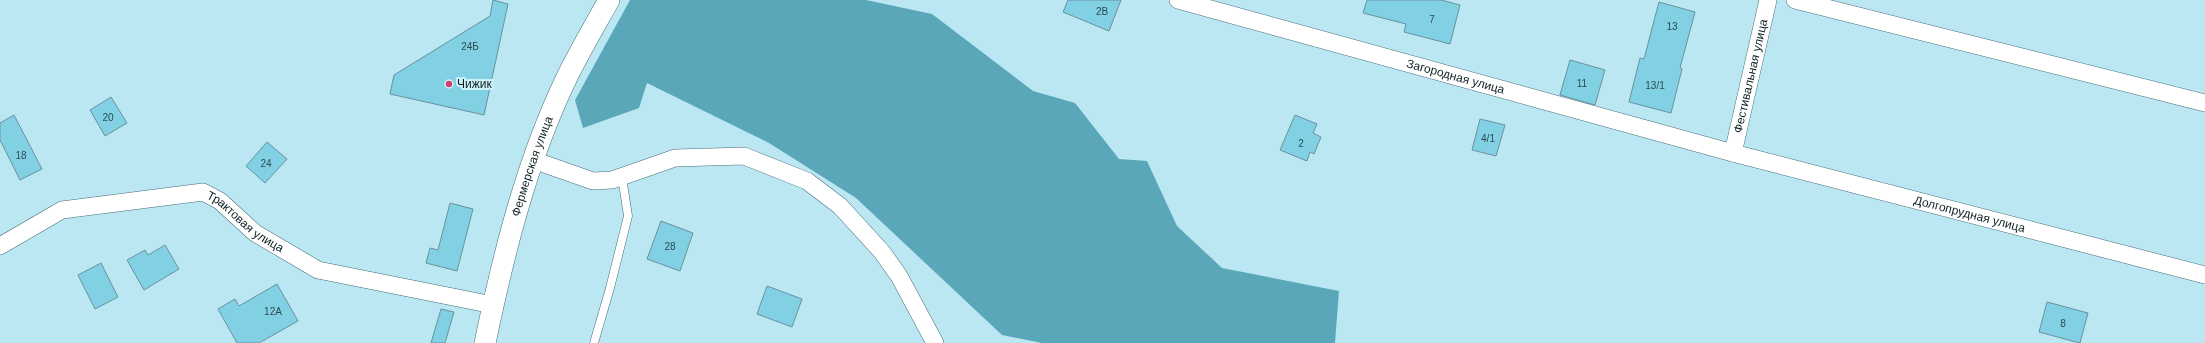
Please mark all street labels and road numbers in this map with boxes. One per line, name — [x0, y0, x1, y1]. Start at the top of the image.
street label: Фестивальная улица — [1731, 17, 1770, 134]
street label: Загородная улица — [1405, 56, 1507, 97]
street label: Фермерская улица — [509, 114, 556, 218]
street label: Трактовая улица — [205, 188, 287, 255]
street label: Долгопрудная улица — [1912, 193, 2027, 235]

